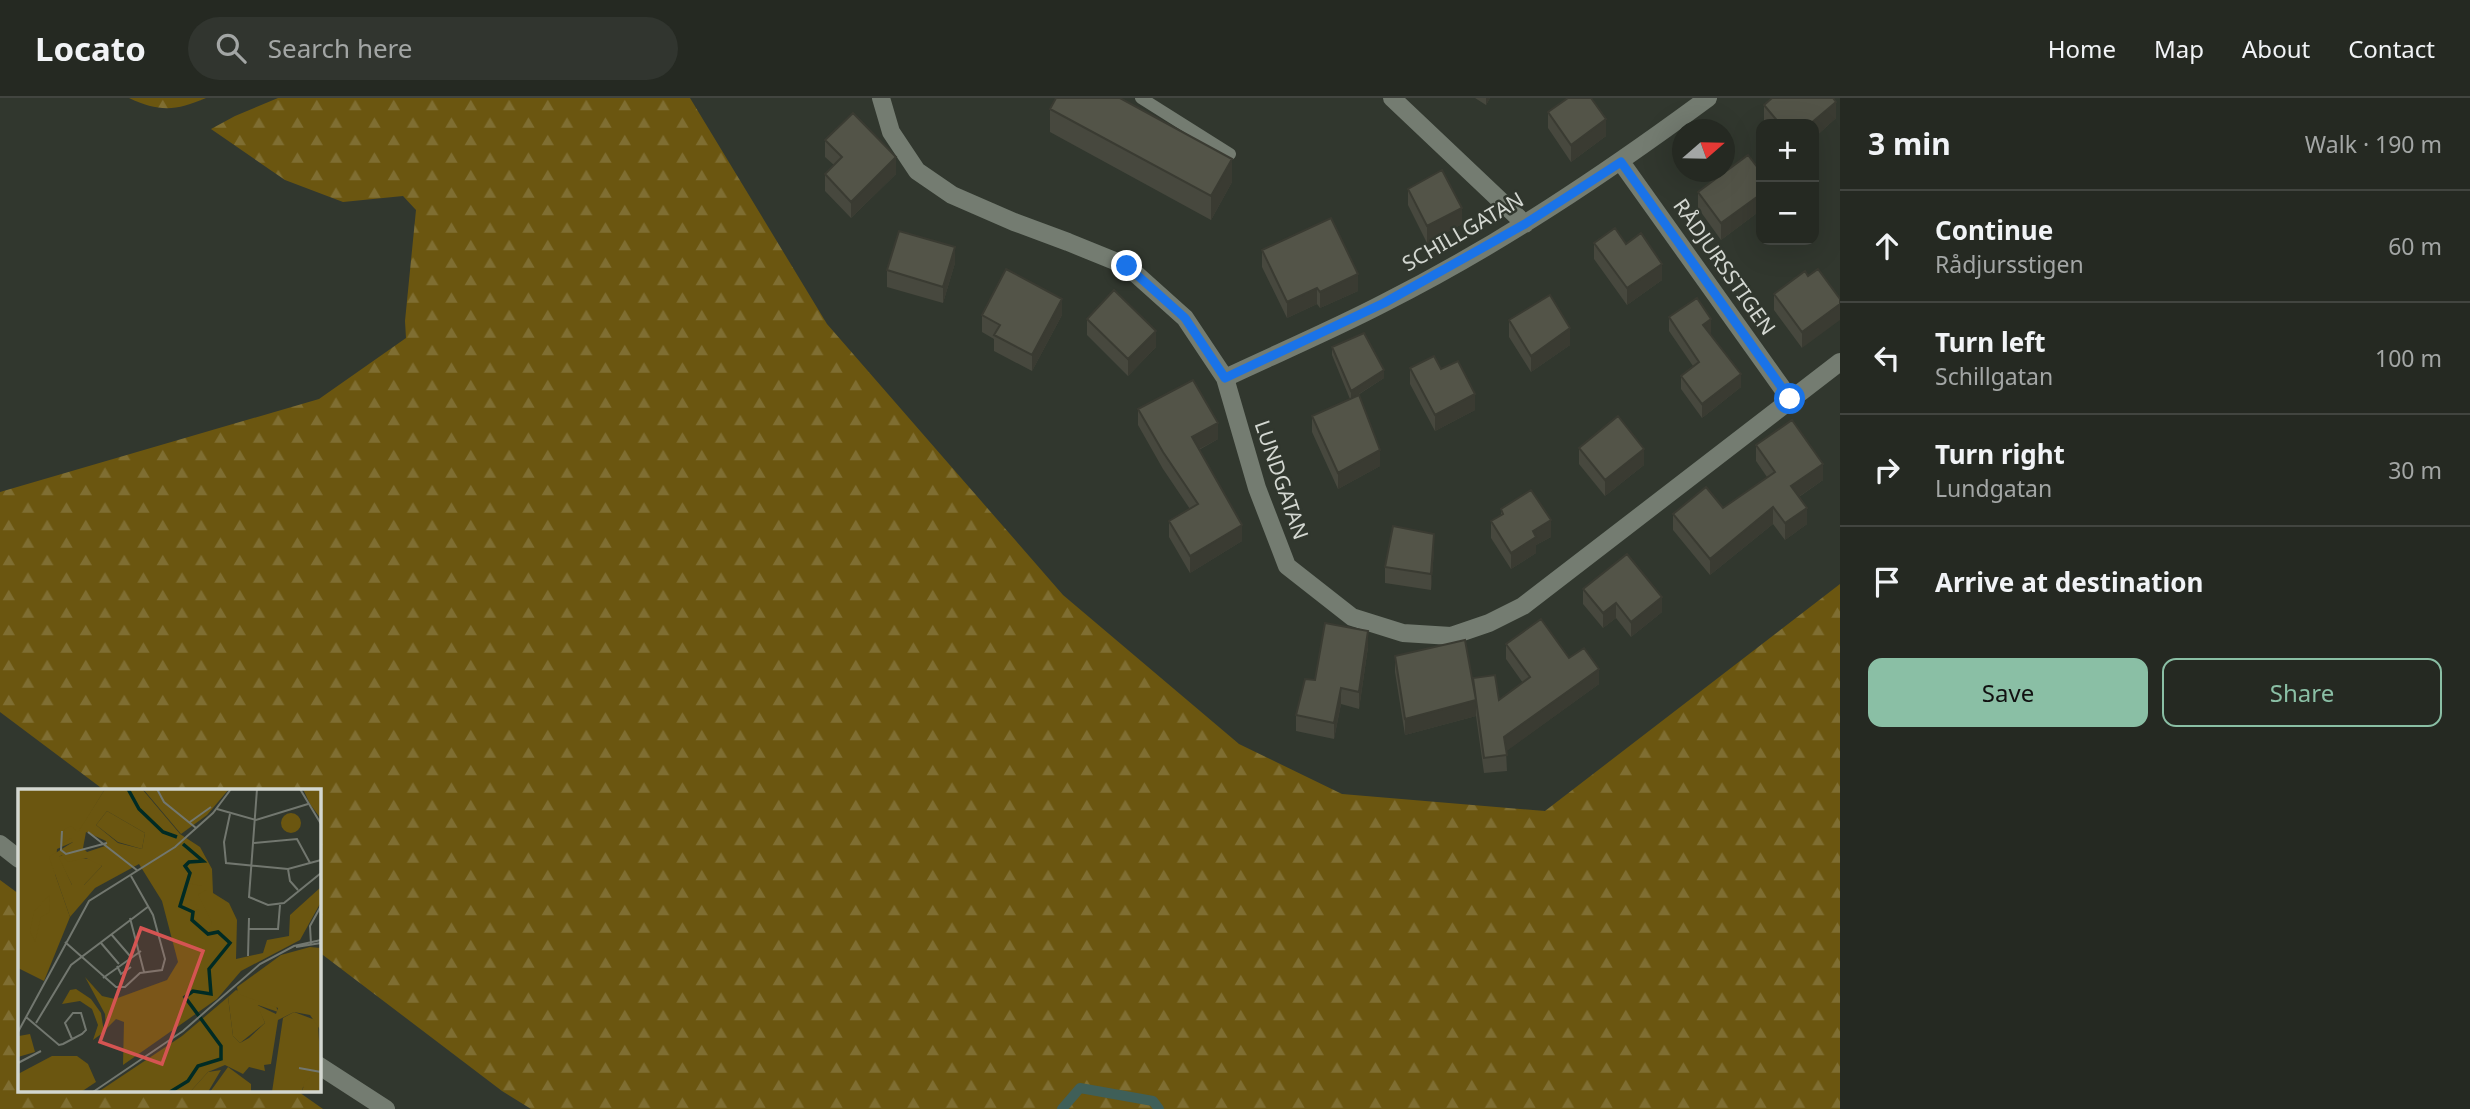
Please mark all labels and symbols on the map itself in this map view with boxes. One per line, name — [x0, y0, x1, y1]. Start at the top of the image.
north arrow — [1672, 119, 1735, 182]
street label: SCHILLGATAN — [1397, 185, 1528, 277]
street label: RÅDJURSSTIGEN — [1667, 193, 1782, 340]
route end — [1111, 250, 1142, 281]
route start — [1774, 383, 1805, 414]
street label: LUNDGATAN — [1248, 416, 1315, 543]
inset map — [18, 789, 320, 1091]

